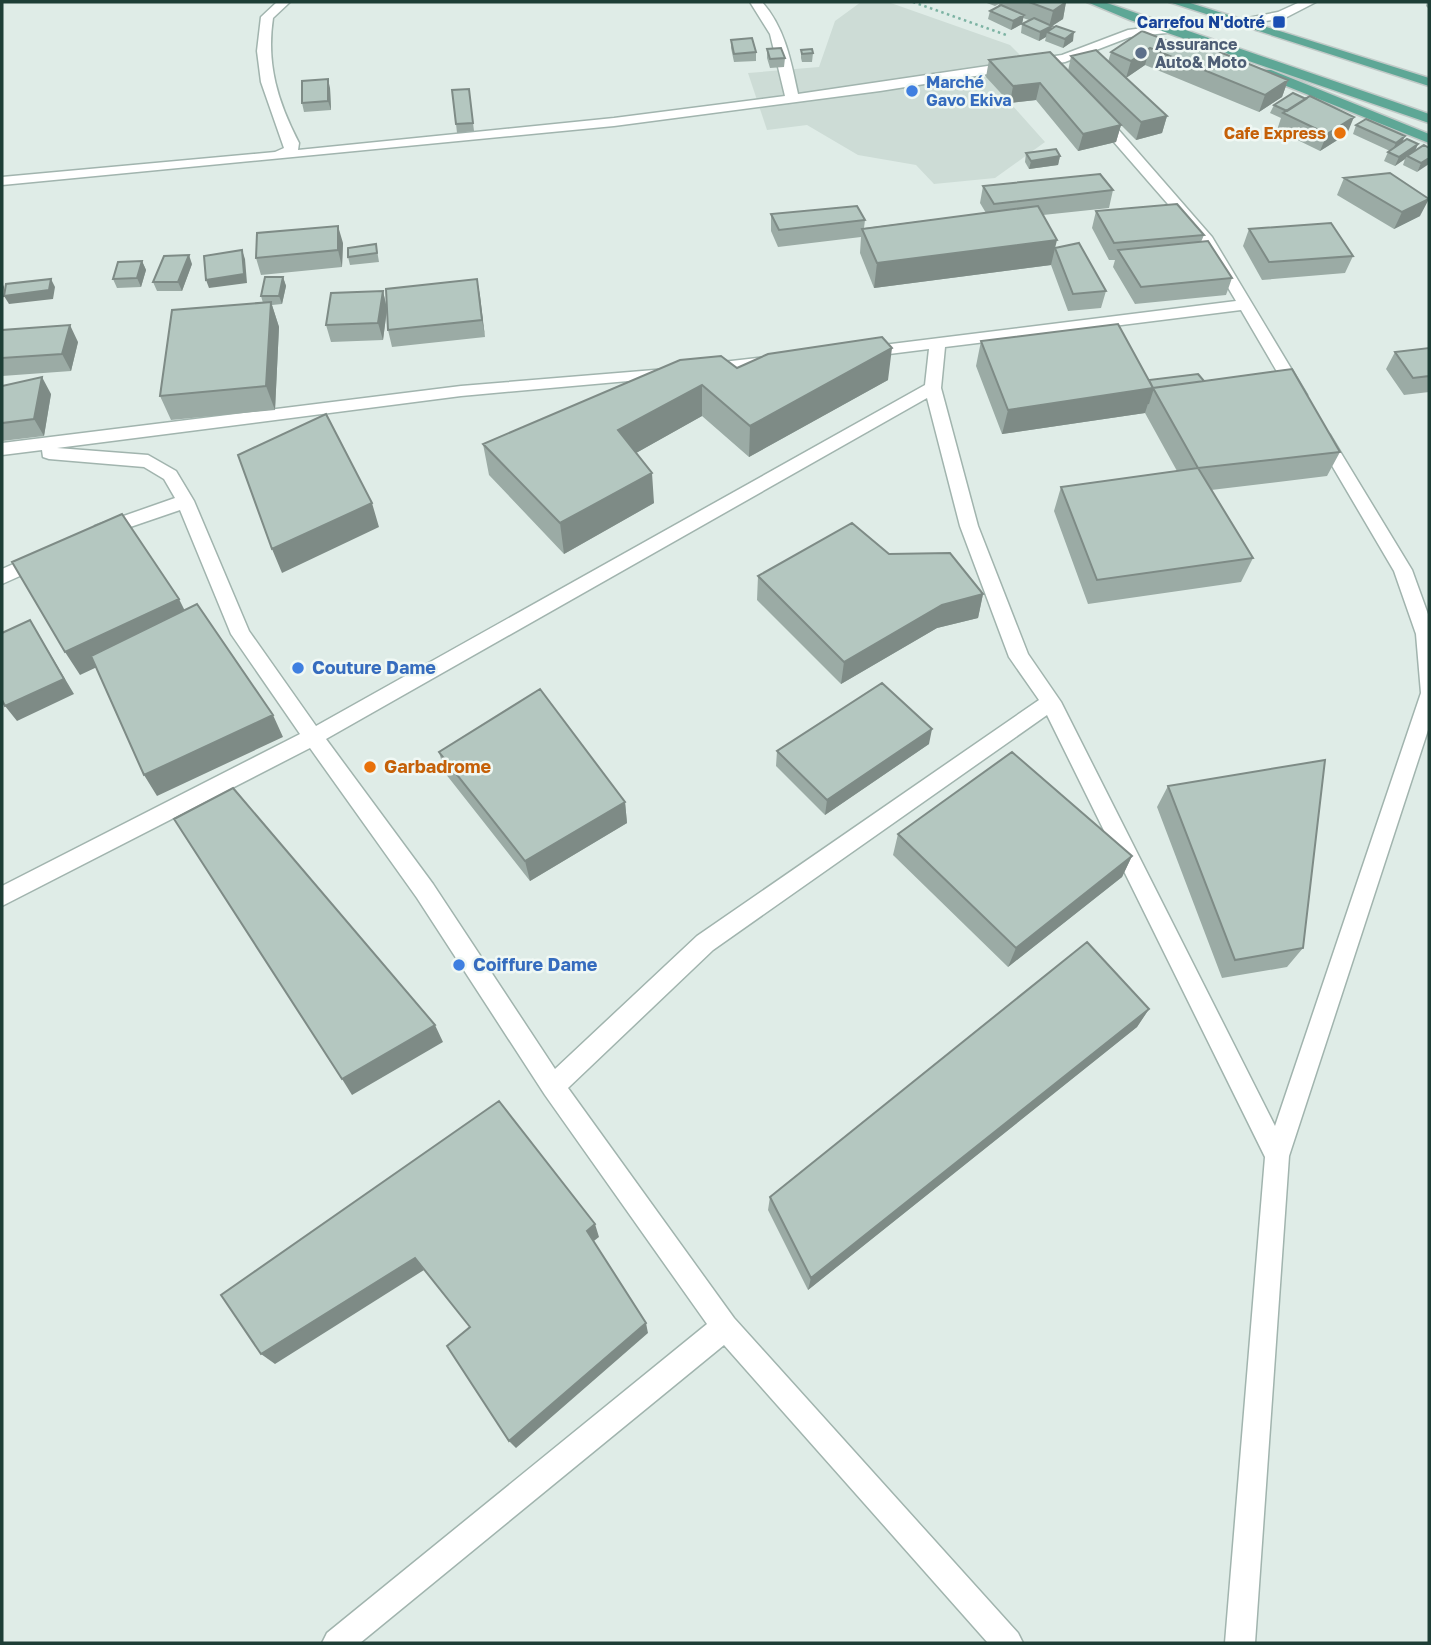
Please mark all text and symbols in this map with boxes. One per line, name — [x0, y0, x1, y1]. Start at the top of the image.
place label: Carrefou N'dotré — [1137, 12, 1265, 32]
marker: Carrefou N'dotré — [1271, 14, 1287, 30]
place label: Assurance Auto& Moto — [1155, 34, 1247, 72]
marker: Assurance Auto& Moto — [1133, 45, 1149, 61]
place label: Marché Gavo Ekiva — [926, 72, 1012, 110]
marker: Marché Gavo Ekiva — [904, 83, 920, 99]
place label: Cafe Express — [1224, 123, 1326, 143]
marker: Cafe Express — [1332, 125, 1348, 141]
place label: Couture Dame — [312, 656, 436, 678]
marker: Couture Dame — [290, 660, 306, 676]
place label: Garbadrome — [384, 755, 492, 777]
marker: Garbadrome — [362, 759, 378, 775]
place label: Coiffure Dame — [473, 953, 598, 975]
marker: Coiffure Dame — [451, 957, 467, 973]

